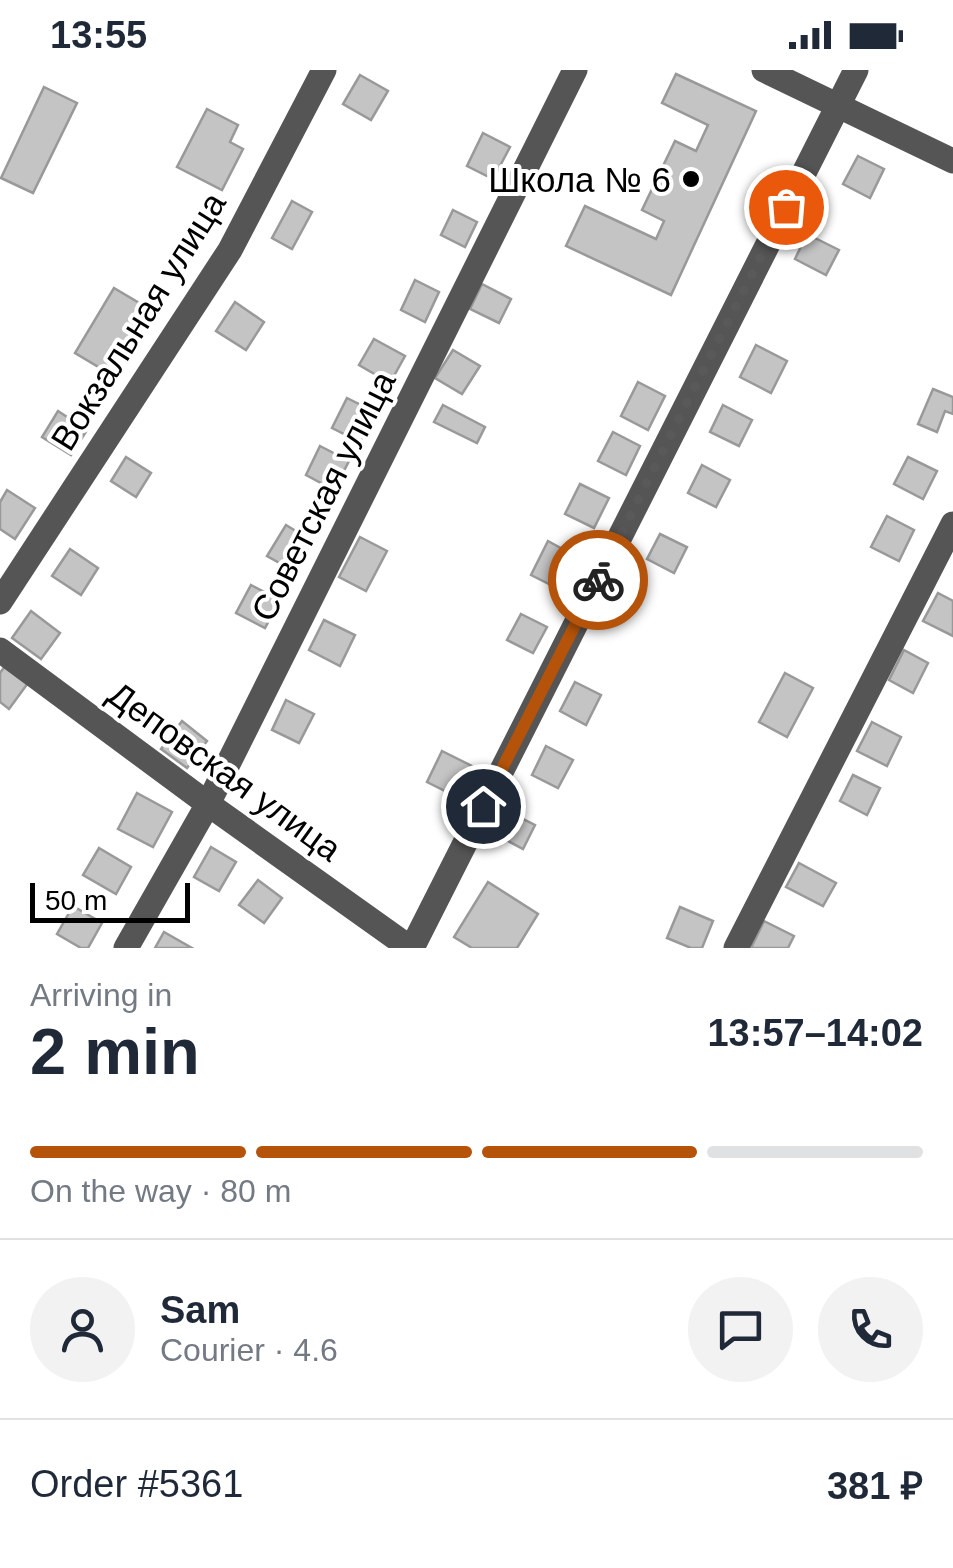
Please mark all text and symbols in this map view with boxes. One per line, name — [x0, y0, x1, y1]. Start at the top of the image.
text: 13:55 — [50, 14, 147, 56]
place label: Школа № 6 — [488, 160, 671, 199]
pin — [744, 165, 829, 250]
marker: Школа № 6 — [680, 168, 702, 190]
icon: bag — [759, 180, 814, 235]
street label: Вокзальная улица — [43, 185, 233, 457]
street label: Советская улица — [243, 364, 403, 627]
courier — [548, 530, 648, 630]
icon: bike — [571, 553, 626, 608]
street label: Деповская улица — [101, 674, 349, 869]
pin — [441, 764, 526, 849]
icon: home — [456, 779, 511, 834]
scale bar — [30, 878, 190, 923]
text: 50 m — [45, 885, 107, 916]
text: Arriving in — [30, 977, 172, 1013]
text: 13:57–14:02 — [707, 1012, 923, 1054]
text: 2 min — [30, 1015, 200, 1088]
text: On the way · 80 m — [30, 1173, 291, 1209]
button: person — [30, 1277, 135, 1382]
button: chat — [688, 1277, 793, 1382]
button: phone — [818, 1277, 923, 1382]
text: Sam — [160, 1289, 240, 1331]
text: Courier · 4.6 — [160, 1332, 338, 1368]
text: Order #5361 — [30, 1463, 243, 1505]
text: 381 ₽ — [827, 1465, 923, 1507]

